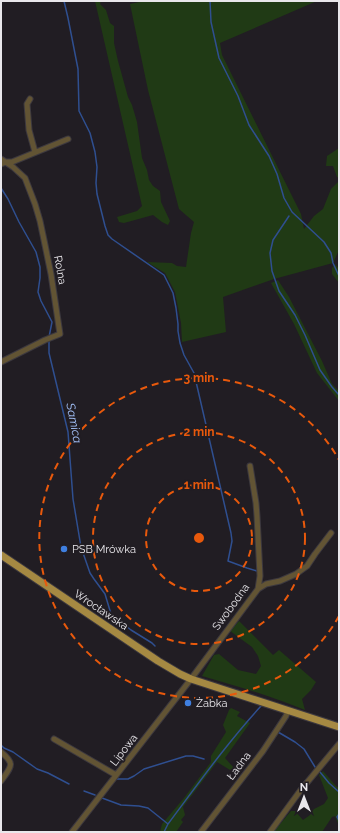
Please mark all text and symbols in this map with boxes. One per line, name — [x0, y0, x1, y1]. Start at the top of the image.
street label: Rolna — [51, 255, 69, 285]
text: 3 min — [183, 371, 215, 385]
water label: Samica — [63, 401, 85, 444]
text: 2 min — [183, 425, 215, 439]
text: 1 min — [184, 478, 214, 492]
centre of rings — [192, 531, 206, 545]
place label: PSB Mrówka — [72, 543, 136, 556]
marker: PSB Mrówka — [59, 544, 69, 554]
street label: Swobodna — [210, 581, 252, 633]
street label: Wrocławska — [72, 587, 130, 633]
place label: Żabka — [196, 697, 228, 710]
marker: Żabka — [183, 698, 193, 708]
street label: Lipowa — [108, 732, 140, 768]
street label: Ładna — [224, 749, 254, 783]
north arrow — [284, 777, 324, 817]
text: N — [300, 781, 308, 794]

